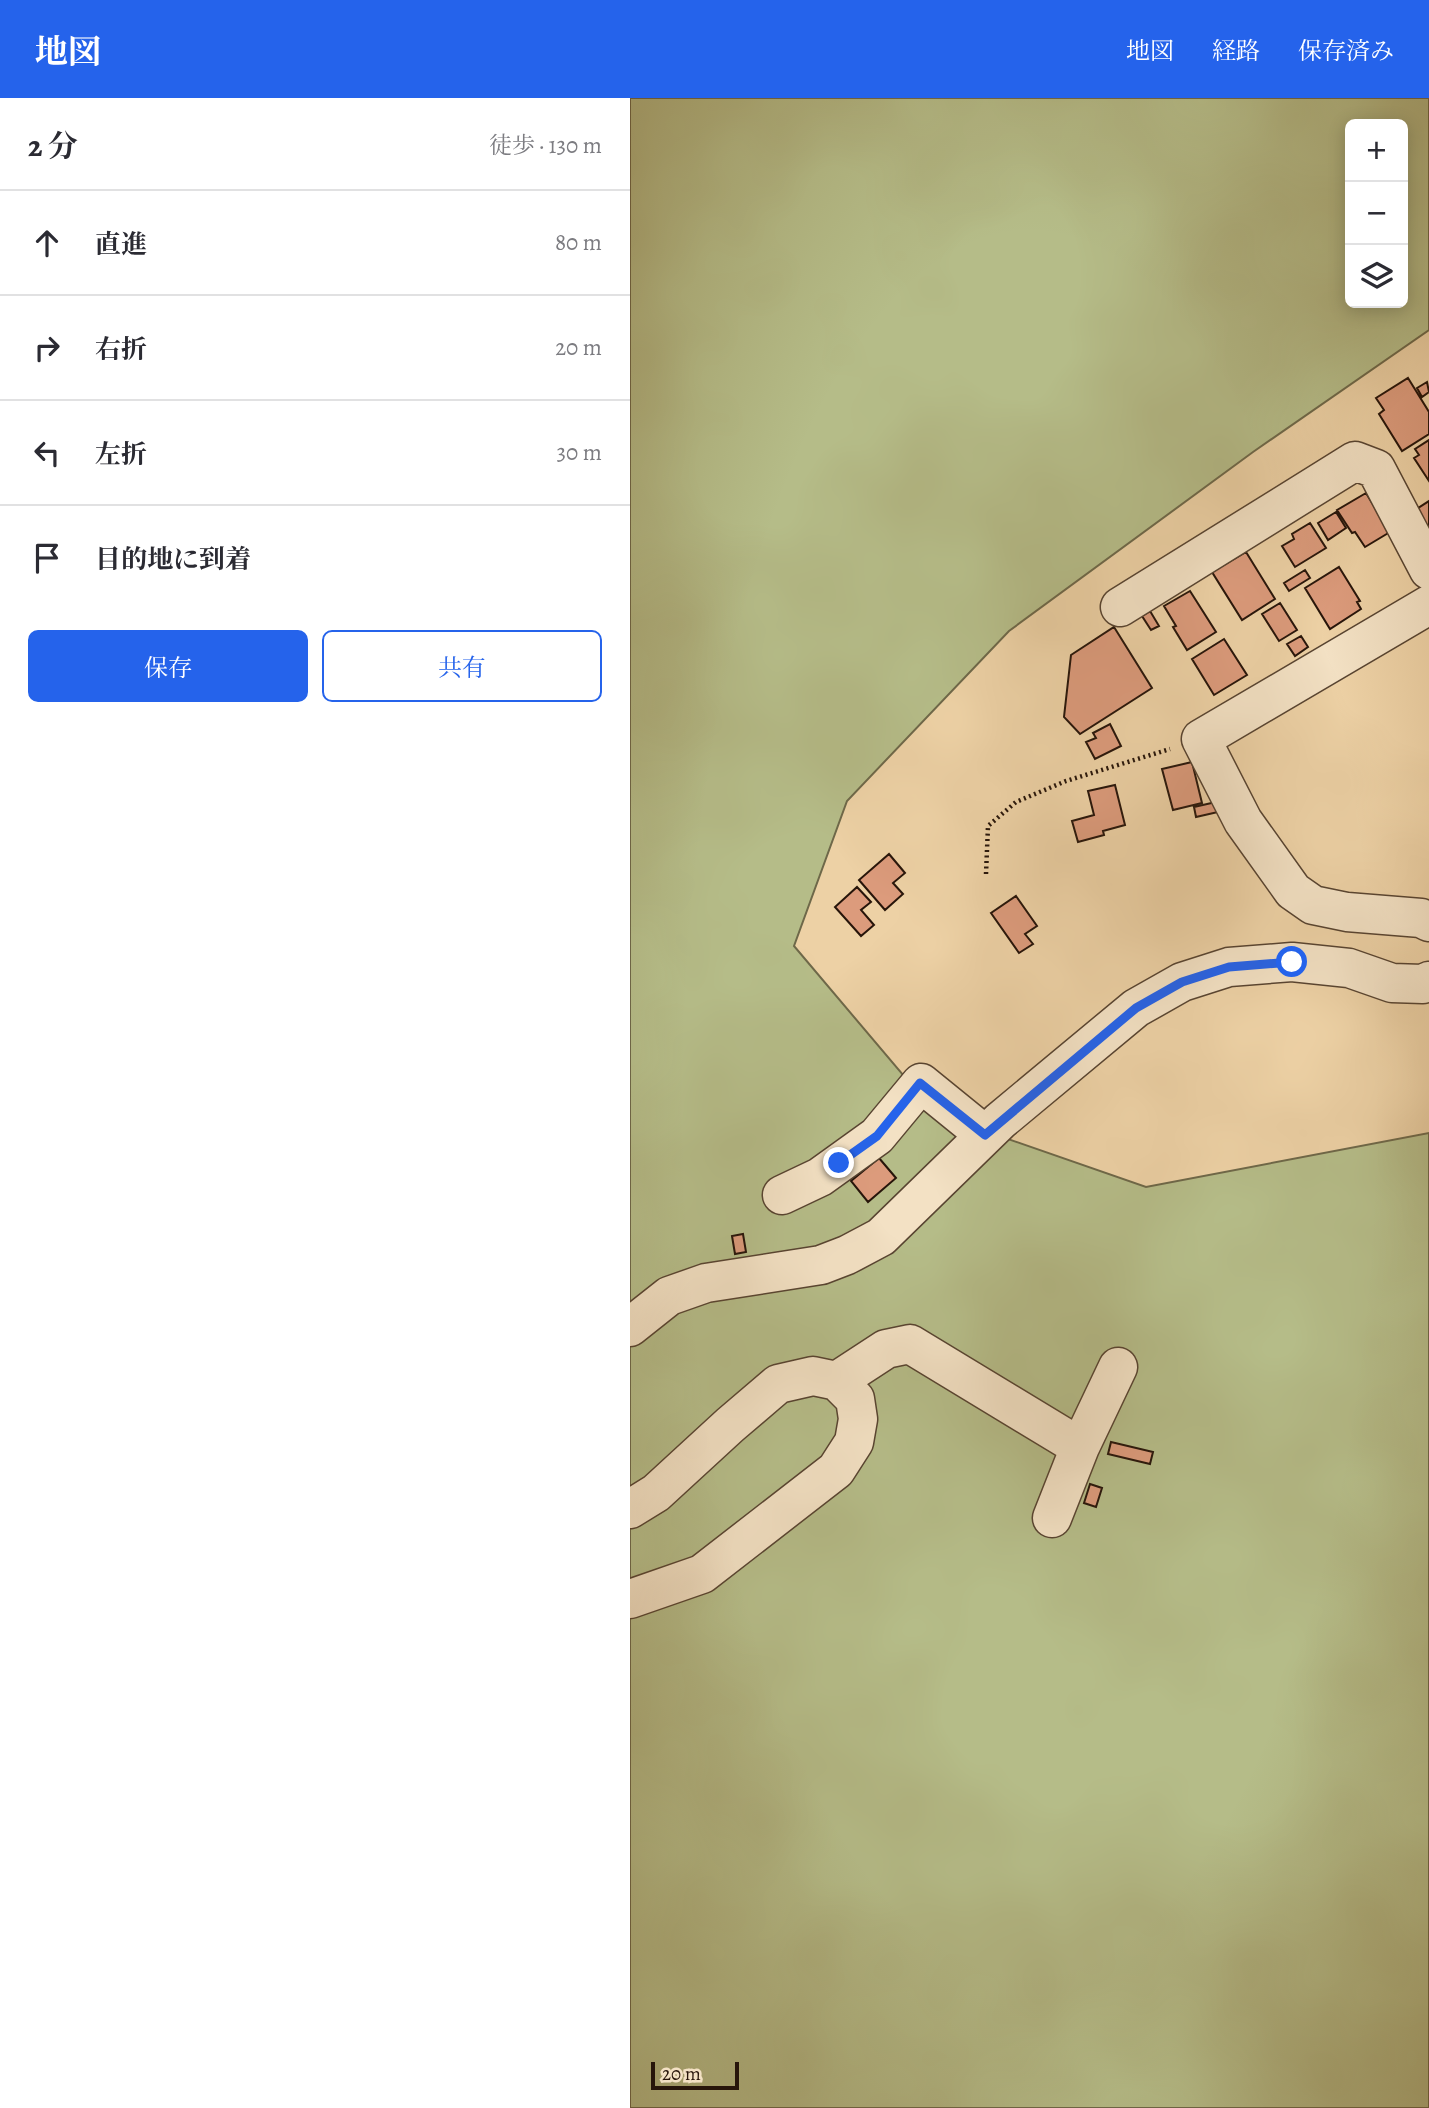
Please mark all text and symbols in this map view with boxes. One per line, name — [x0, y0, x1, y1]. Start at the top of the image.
text: 地図 — [35, 29, 101, 74]
text: 地図 — [1126, 35, 1174, 67]
text: 経路 — [1212, 35, 1260, 67]
text: 保存済み — [1298, 35, 1394, 67]
map controls — [1345, 119, 1408, 308]
button: + — [1345, 119, 1408, 182]
text: 2 分 — [28, 126, 78, 166]
text: 徒歩 · 130 m — [489, 130, 602, 161]
button: − — [1345, 182, 1408, 245]
icon: ahead — [28, 224, 66, 262]
text: 直進 — [95, 227, 147, 262]
text: 80 m — [555, 227, 602, 258]
button: layers — [1345, 245, 1408, 308]
icon: right — [28, 329, 66, 367]
text: 右折 — [95, 332, 147, 367]
text: 20 m — [555, 332, 602, 363]
icon: left — [28, 434, 66, 472]
text: 左折 — [95, 437, 147, 472]
text: 30 m — [556, 437, 602, 468]
icon: arrive — [28, 539, 66, 577]
text: 目的地に到着 — [95, 542, 251, 577]
button: 保存 — [28, 630, 308, 702]
button: 共有 — [322, 630, 602, 702]
route start — [1276, 946, 1307, 977]
route end — [823, 1147, 854, 1178]
scale bar — [651, 2059, 738, 2091]
text: 20 m — [662, 2061, 701, 2087]

